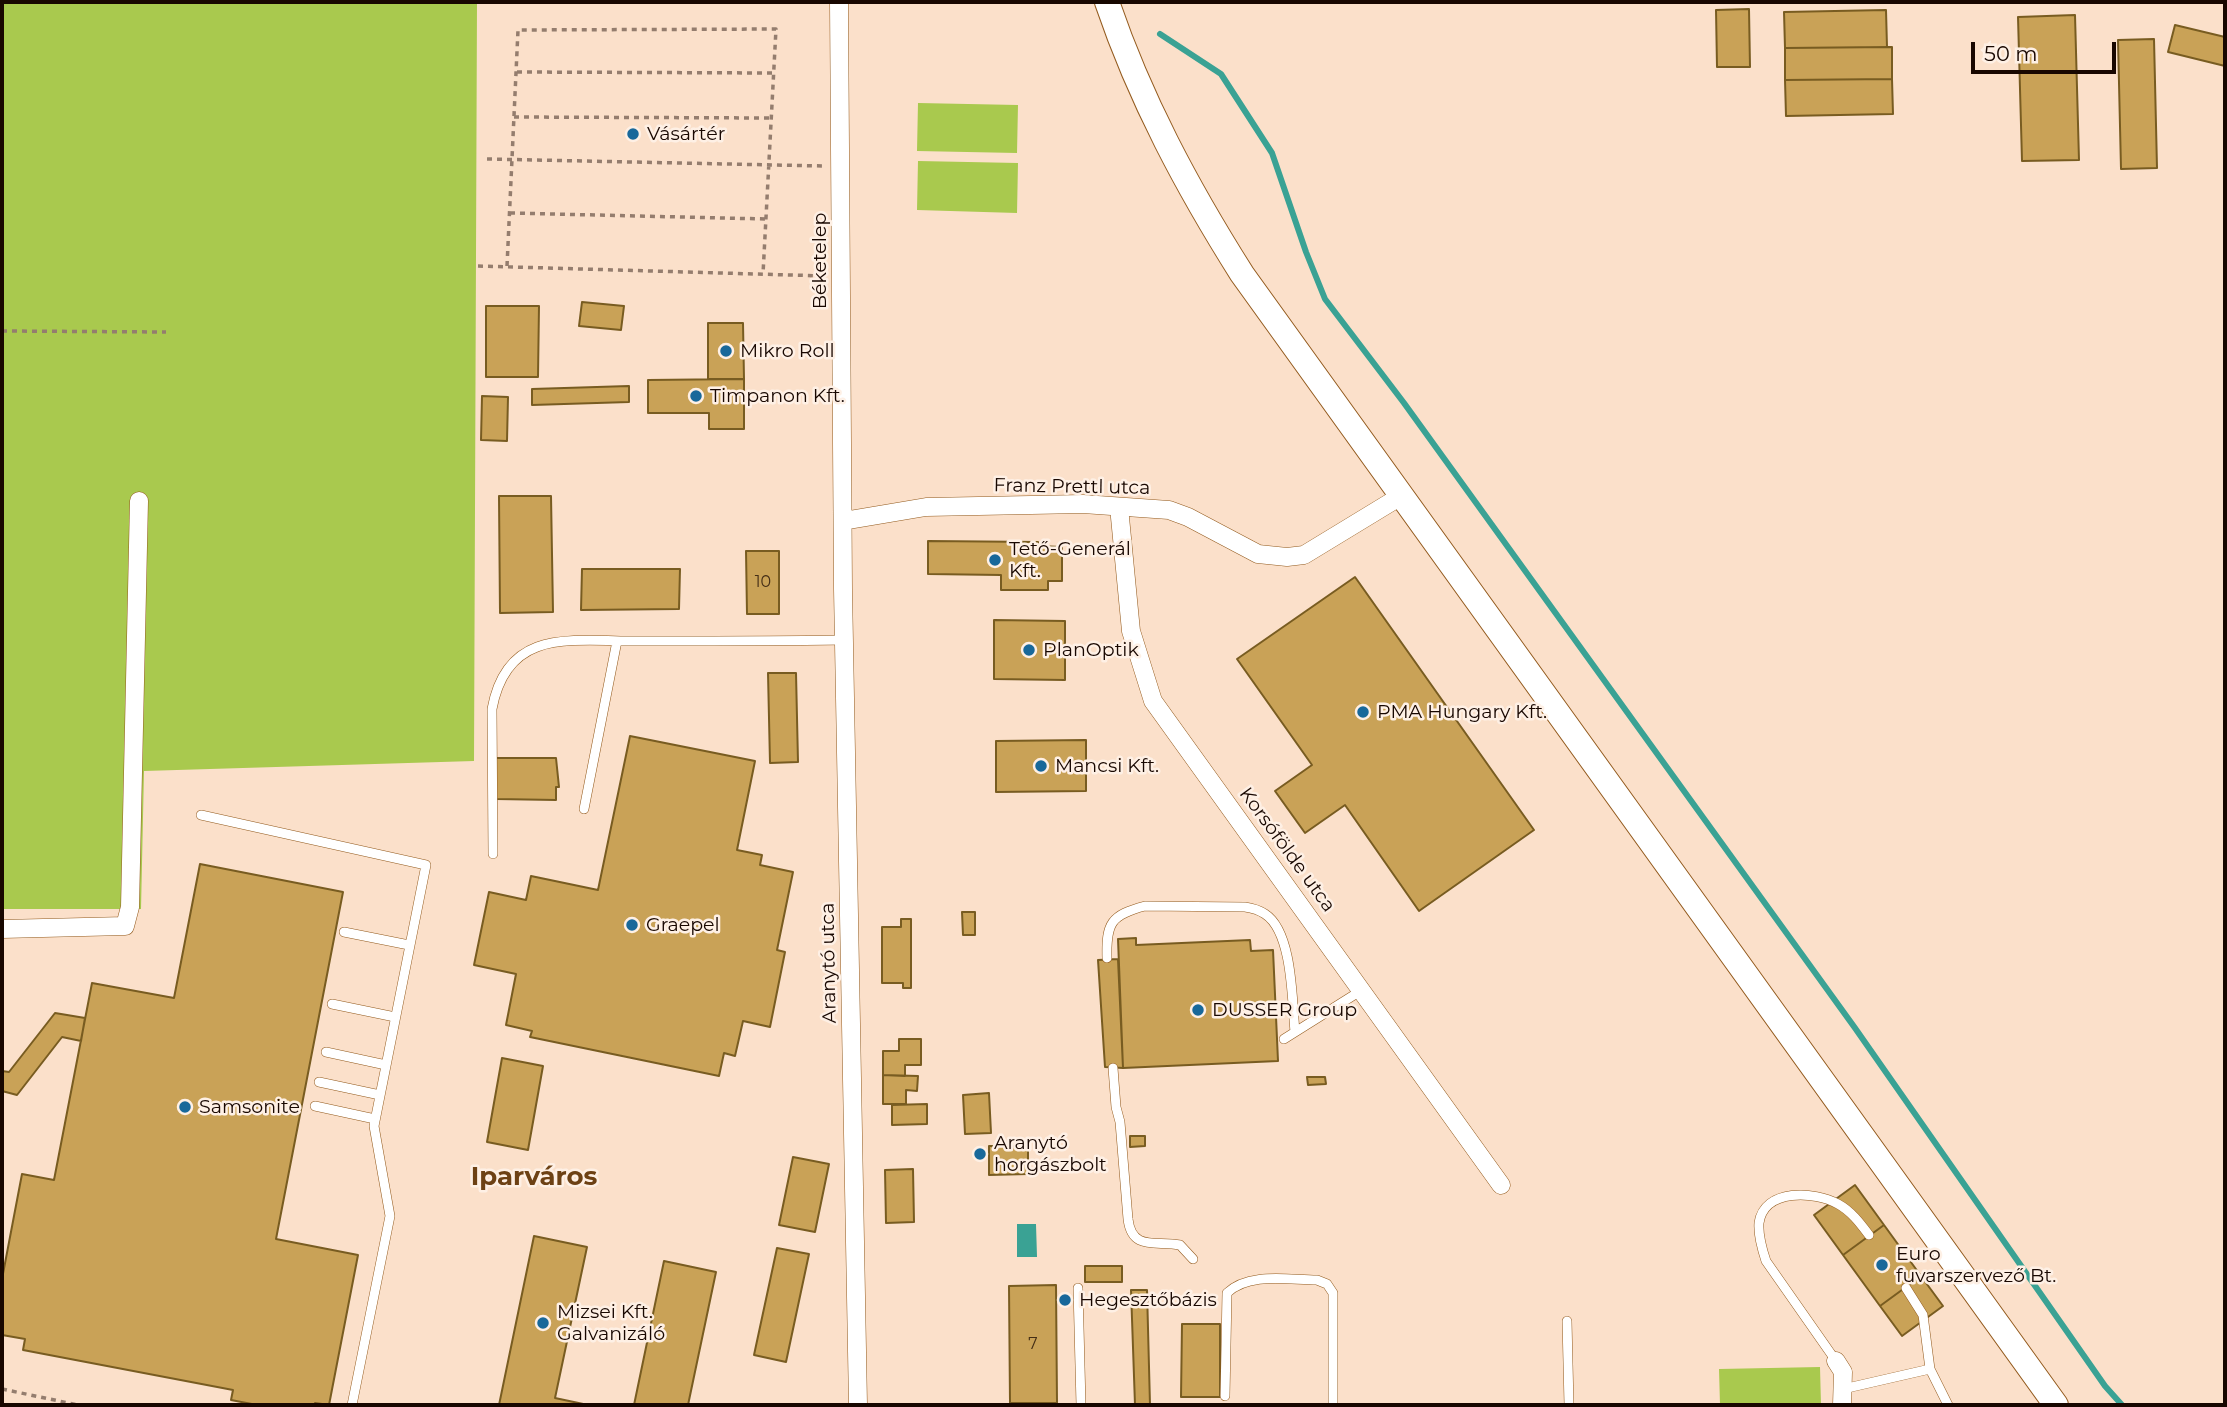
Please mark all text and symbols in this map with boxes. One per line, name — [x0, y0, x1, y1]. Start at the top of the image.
scale bar — [1975, 28, 2120, 72]
text: 50 m — [1984, 41, 2038, 66]
place label: Vásártér — [647, 123, 725, 145]
marker: Vásártér — [625, 126, 641, 142]
street label: Béketelep — [809, 213, 831, 309]
place label: Mikro Roll — [740, 340, 835, 362]
marker: Mikro Roll — [718, 343, 734, 359]
place label: Timpanon Kft. — [710, 385, 845, 407]
marker: Timpanon Kft. — [688, 388, 704, 404]
street label: Franz Prettl utca — [993, 474, 1151, 500]
place label: Tető-Generál Kft. — [1009, 538, 1131, 582]
marker: Tető-Generál Kft. — [987, 552, 1003, 568]
house number: 10 — [755, 572, 771, 592]
place label: PlanOptik — [1043, 639, 1139, 661]
marker: PlanOptik — [1021, 642, 1037, 658]
place label: PMA Hungary Kft. — [1377, 701, 1547, 723]
marker: PMA Hungary Kft. — [1355, 704, 1371, 720]
place label: Mancsi Kft. — [1055, 755, 1159, 777]
marker: Mancsi Kft. — [1033, 758, 1049, 774]
street label: Korsófölde utca — [1234, 783, 1340, 917]
street label: Aranytó utca — [817, 902, 841, 1024]
place label: Graepel — [646, 914, 720, 936]
marker: Graepel — [624, 917, 640, 933]
place label: DUSSER Group — [1212, 999, 1357, 1021]
marker: DUSSER Group — [1190, 1002, 1206, 1018]
place label: Samsonite — [199, 1096, 300, 1118]
marker: Samsonite — [177, 1099, 193, 1115]
place label: Aranytó horgászbolt — [994, 1132, 1107, 1176]
marker: Aranytó horgászbolt — [972, 1146, 988, 1162]
district label: Iparváros — [471, 1161, 597, 1193]
place label: Euro fuvarszervező Bt. — [1896, 1243, 2056, 1287]
marker: Euro fuvarszervező Bt. — [1874, 1257, 1890, 1273]
place label: Hegesztőbázis — [1079, 1289, 1217, 1311]
marker: Hegesztőbázis — [1057, 1292, 1073, 1308]
place label: Mizsei Kft. Galvanizáló — [557, 1301, 665, 1345]
marker: Mizsei Kft. Galvanizáló — [535, 1315, 551, 1331]
house number: 7 — [1028, 1334, 1038, 1354]

